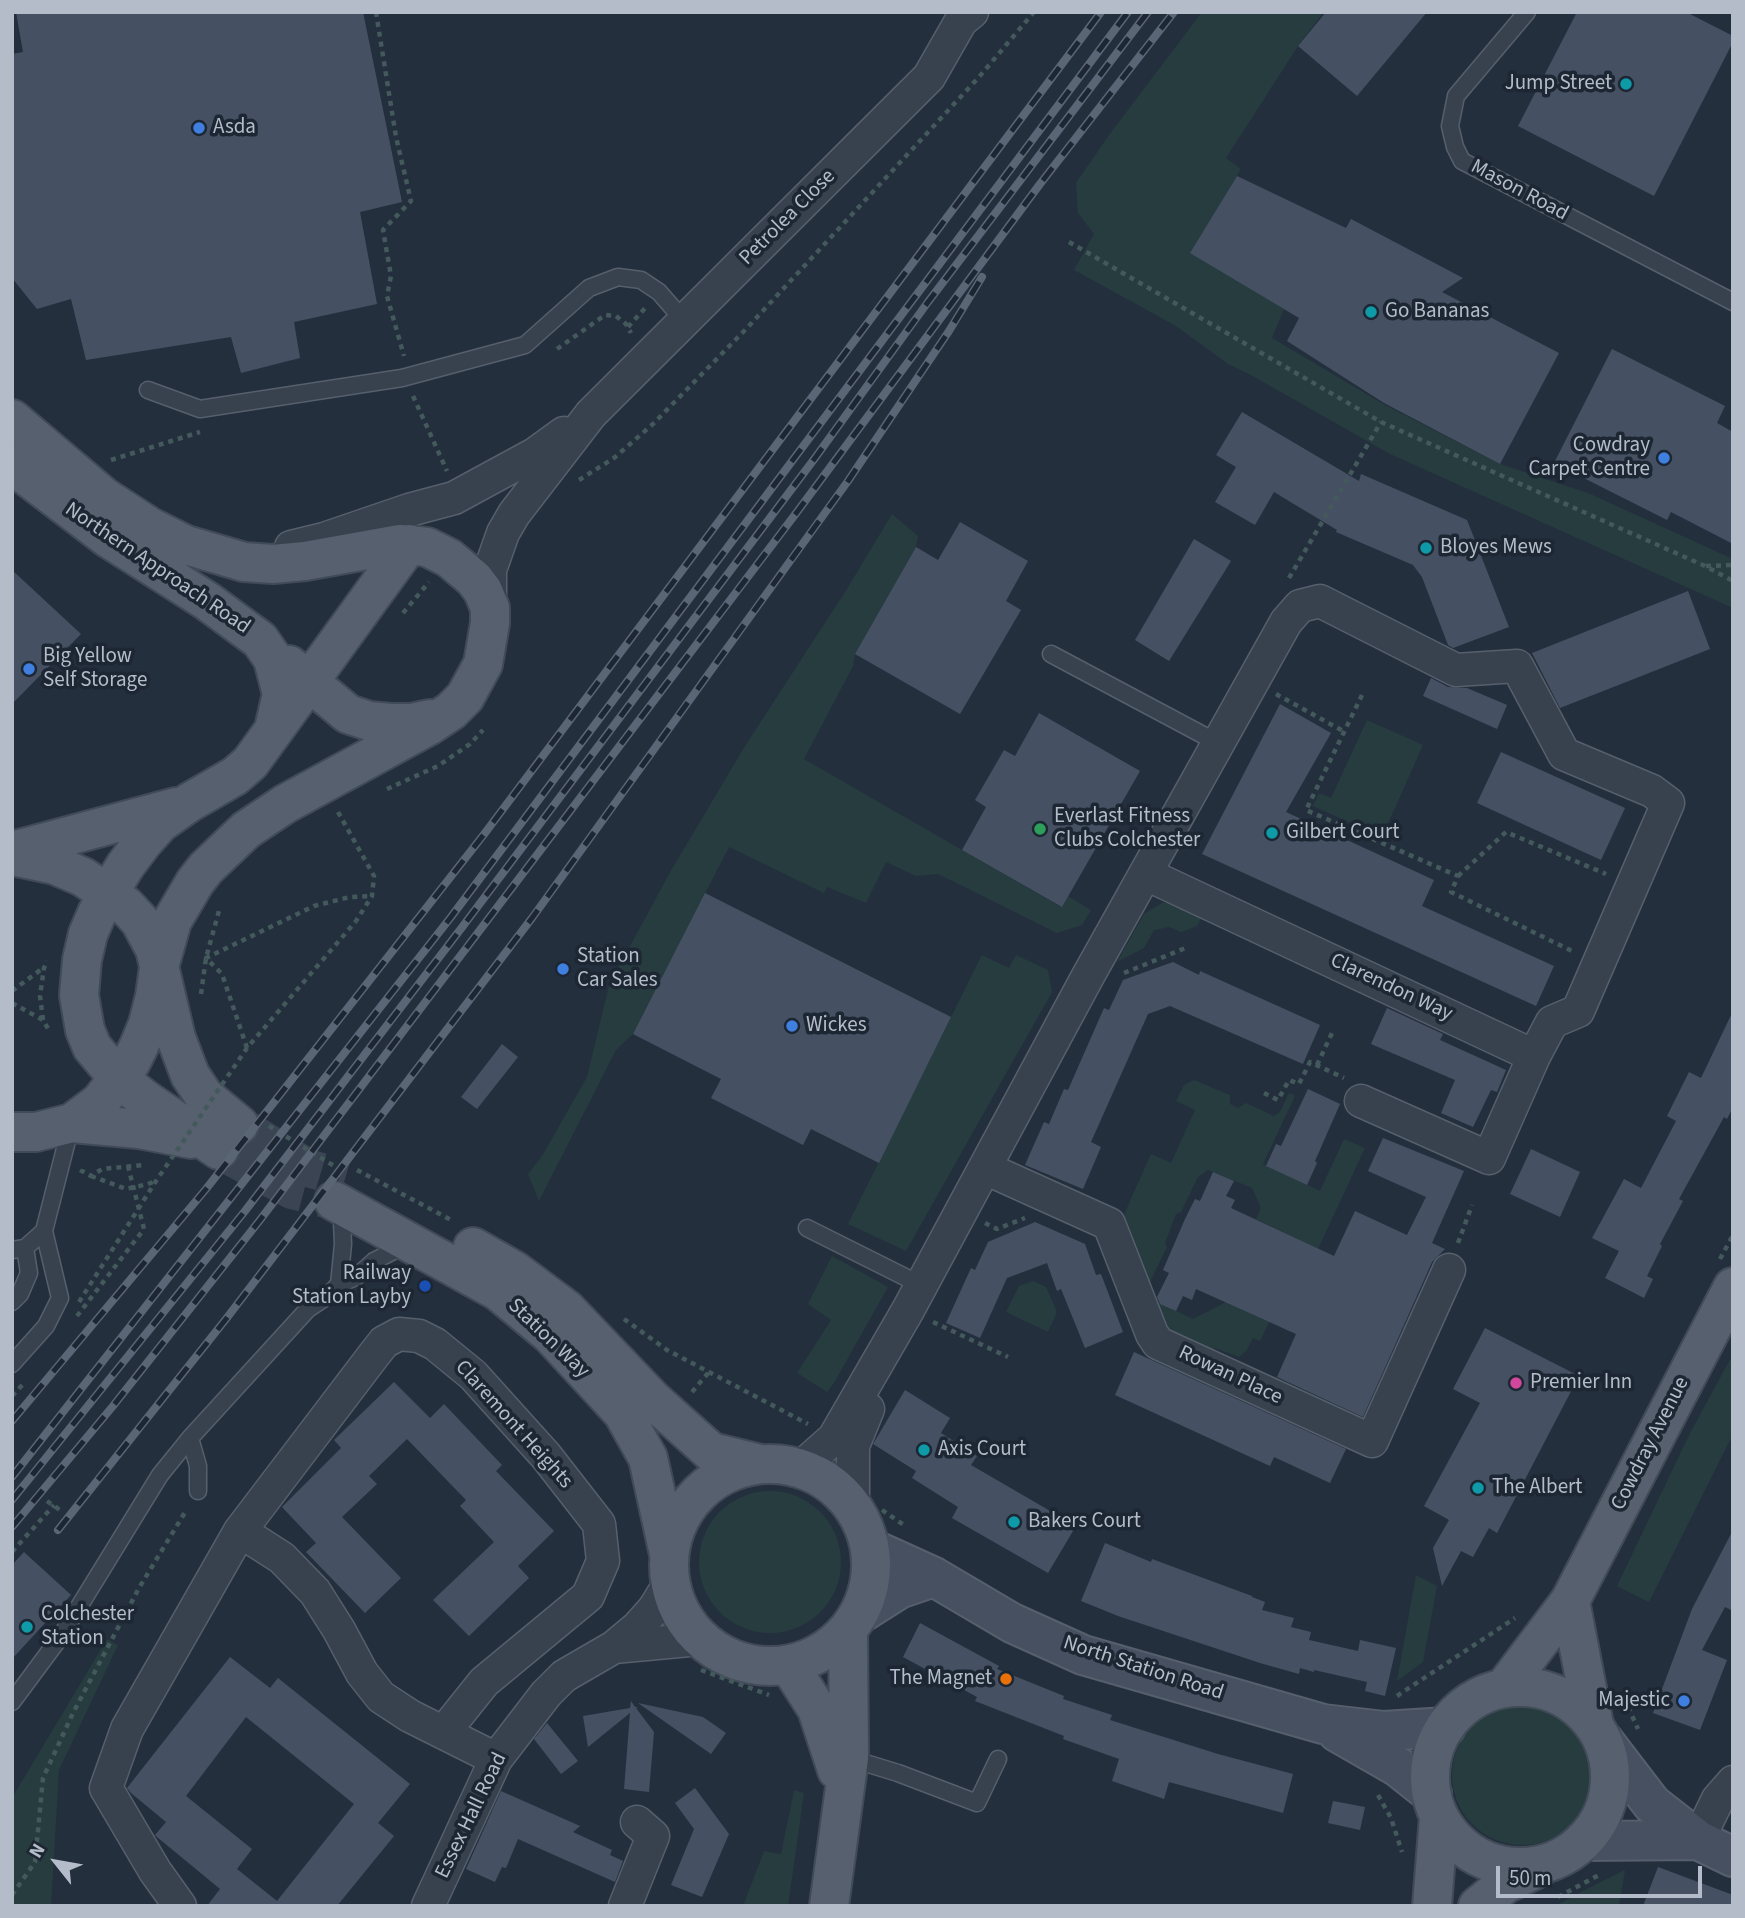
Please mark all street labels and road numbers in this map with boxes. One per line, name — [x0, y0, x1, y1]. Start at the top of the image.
street label: Mason Road — [1466, 155, 1572, 227]
street label: Petrolea Close — [735, 165, 841, 271]
street label: Northern Approach Road — [60, 498, 254, 640]
street label: Clarendon Way — [1326, 949, 1456, 1027]
street label: Station Way — [502, 1294, 594, 1384]
street label: Rowan Place — [1174, 1341, 1286, 1411]
street label: Claremont Heights — [449, 1356, 577, 1494]
street label: Cowdray Avenue — [1607, 1373, 1695, 1515]
street label: North Station Road — [1060, 1631, 1226, 1707]
street label: Essex Hall Road — [431, 1749, 513, 1883]

